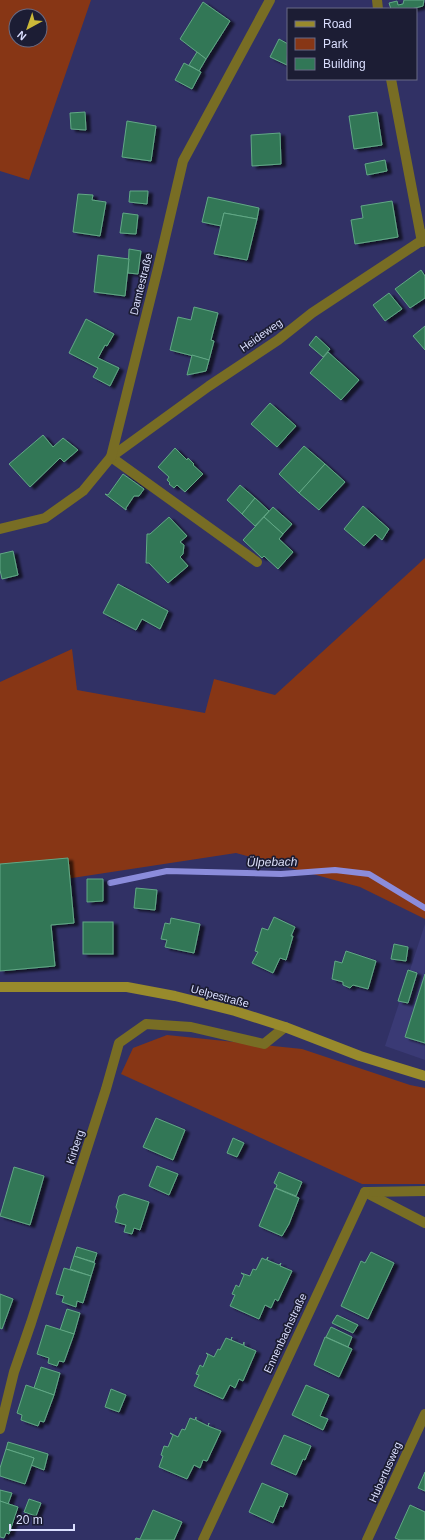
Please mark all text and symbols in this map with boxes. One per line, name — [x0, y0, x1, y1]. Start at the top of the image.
north arrow — [8, 8, 48, 48]
legend — [287, 8, 417, 80]
text: Road — [323, 17, 352, 31]
text: N — [15, 28, 28, 43]
text: Park — [323, 37, 349, 51]
text: Building — [323, 57, 366, 71]
street label: Damtestraße — [127, 252, 155, 316]
street label: Heideweg — [238, 316, 284, 354]
water label: Ülpebach — [247, 855, 298, 869]
street label: Uelpestraße — [190, 982, 250, 1010]
street label: Kirberg — [64, 1128, 86, 1166]
street label: Ennenbachstraße — [261, 1291, 309, 1375]
street label: Hubertusweg — [366, 1440, 404, 1504]
scale bar — [10, 1506, 74, 1532]
text: 20 m — [16, 1513, 43, 1527]

